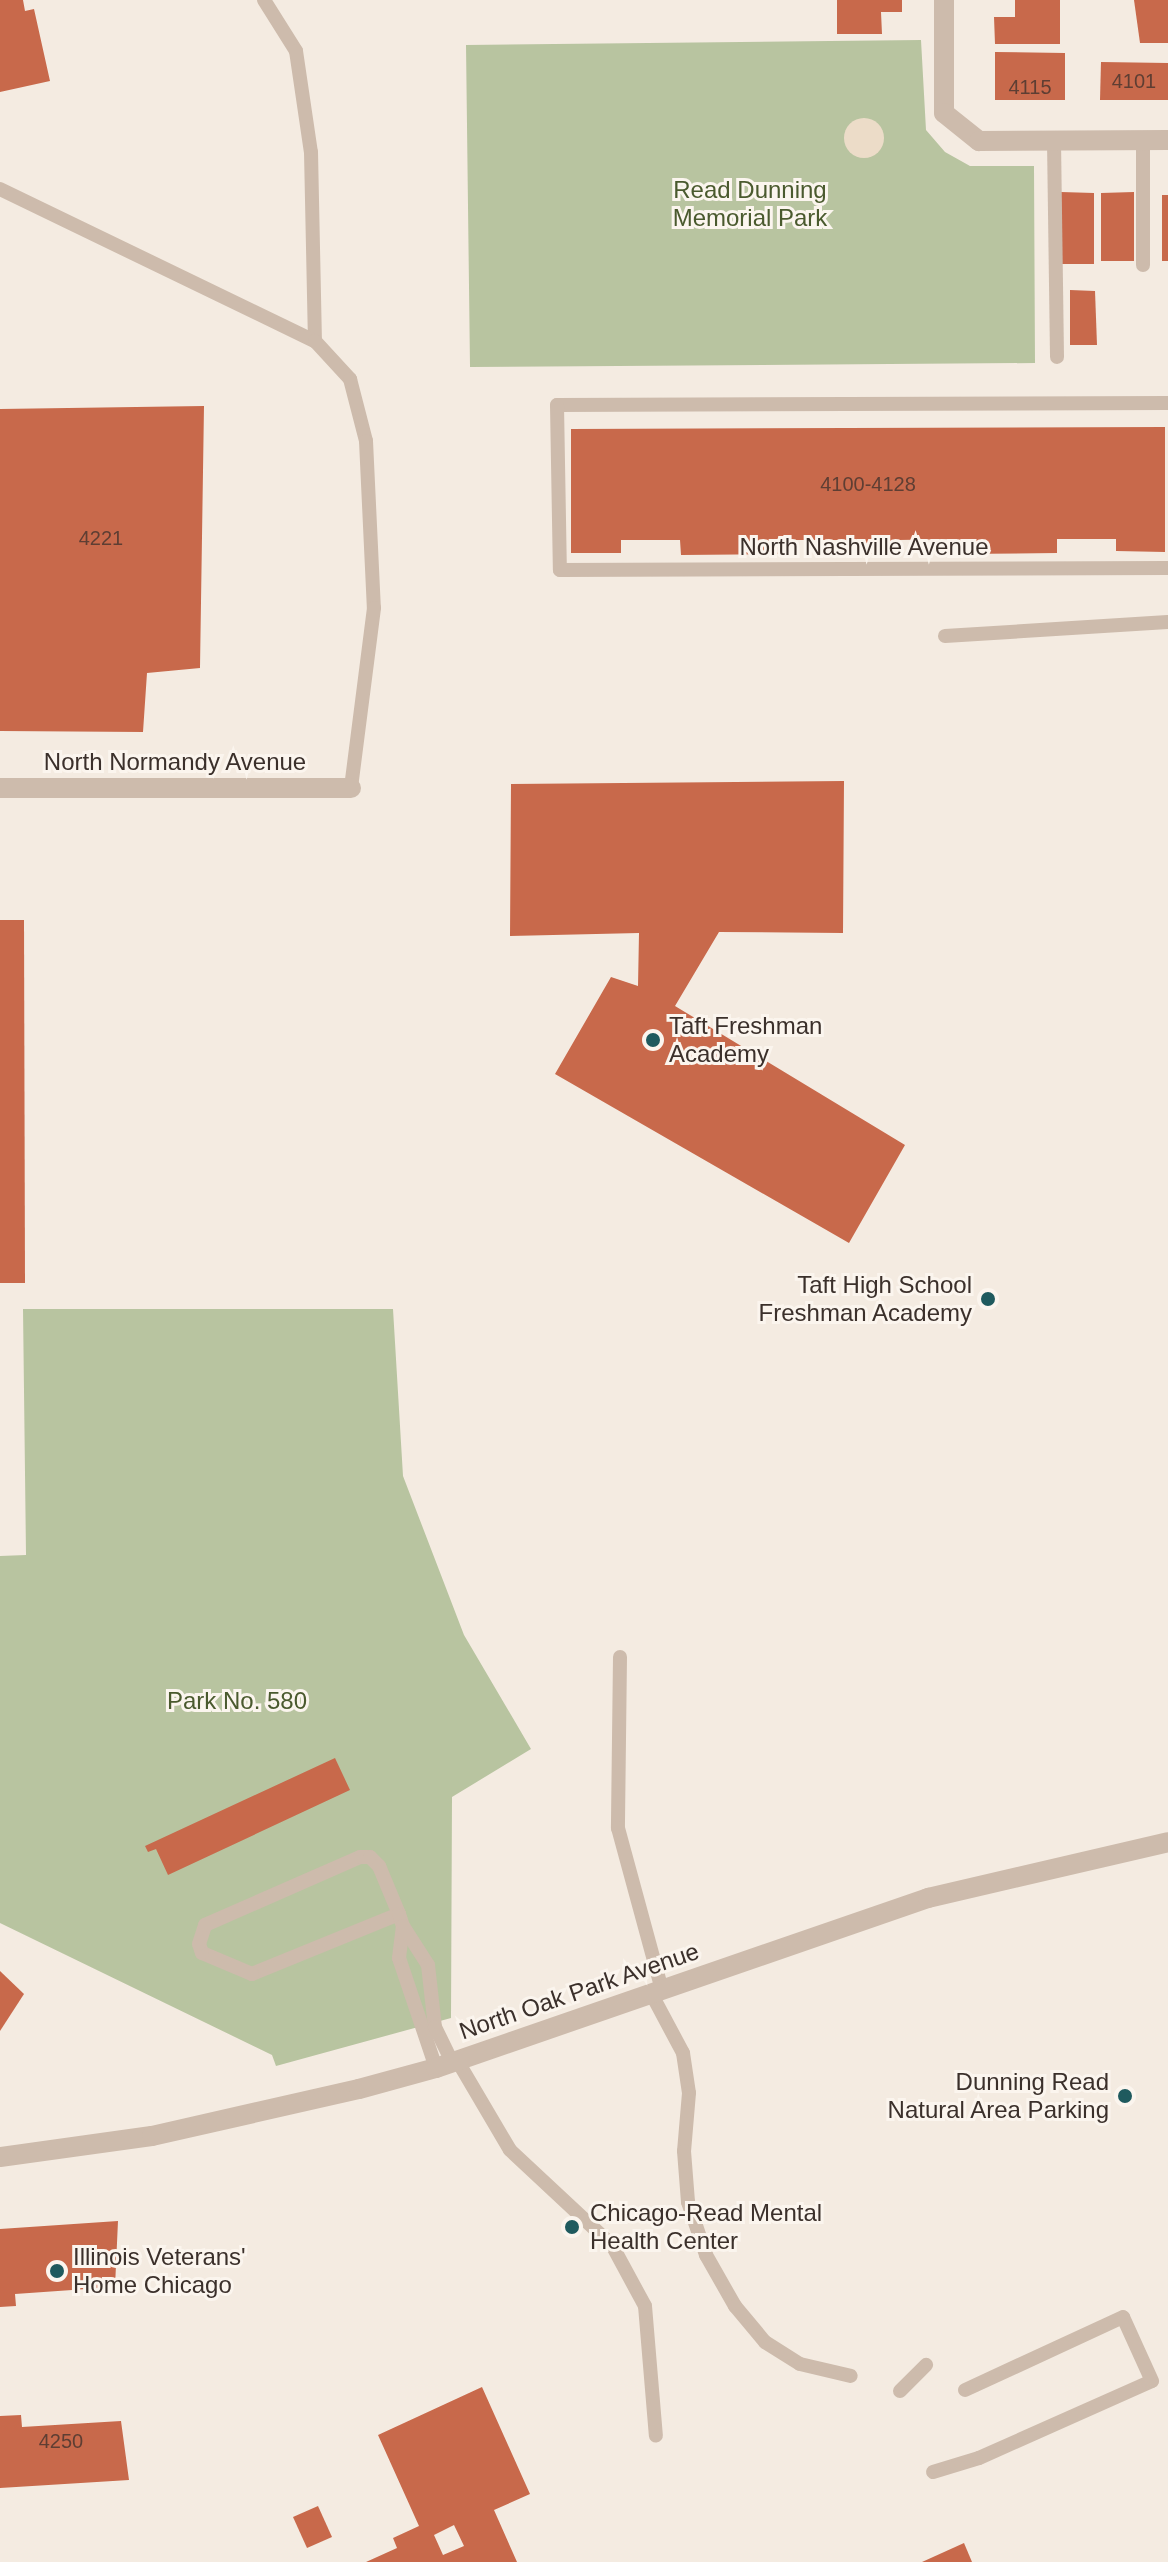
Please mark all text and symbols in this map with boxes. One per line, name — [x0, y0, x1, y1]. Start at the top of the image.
house number: 4101 — [1112, 69, 1156, 93]
house number: 4115 — [1008, 75, 1052, 99]
park label: Read Dunning Memorial Park — [673, 176, 827, 232]
house number: 4100-4128 — [820, 472, 916, 496]
house number: 4221 — [79, 526, 123, 550]
street label: North Nashville Avenue — [739, 533, 989, 561]
street label: North Normandy Avenue — [43, 748, 307, 776]
place label: Taft Freshman Academy — [669, 1012, 822, 1068]
marker: Taft Freshman Academy — [644, 1031, 662, 1049]
place label: Taft High School Freshman Academy — [757, 1271, 972, 1327]
marker: Taft High School Freshman Academy — [979, 1290, 997, 1308]
park label: Park No. 580 — [167, 1687, 307, 1715]
street label: North Oak Park Avenue — [455, 1936, 703, 2046]
place label: Dunning Read Natural Area Parking — [886, 2068, 1109, 2124]
marker: Dunning Read Natural Area Parking — [1116, 2087, 1134, 2105]
place label: Chicago-Read Mental Health Center — [590, 2199, 822, 2255]
marker: Chicago-Read Mental Health Center — [561, 2216, 583, 2238]
place label: Illinois Veterans' Home Chicago — [73, 2243, 246, 2299]
marker: Illinois Veterans' Home Chicago — [48, 2262, 66, 2280]
house number: 4250 — [39, 2429, 83, 2453]

